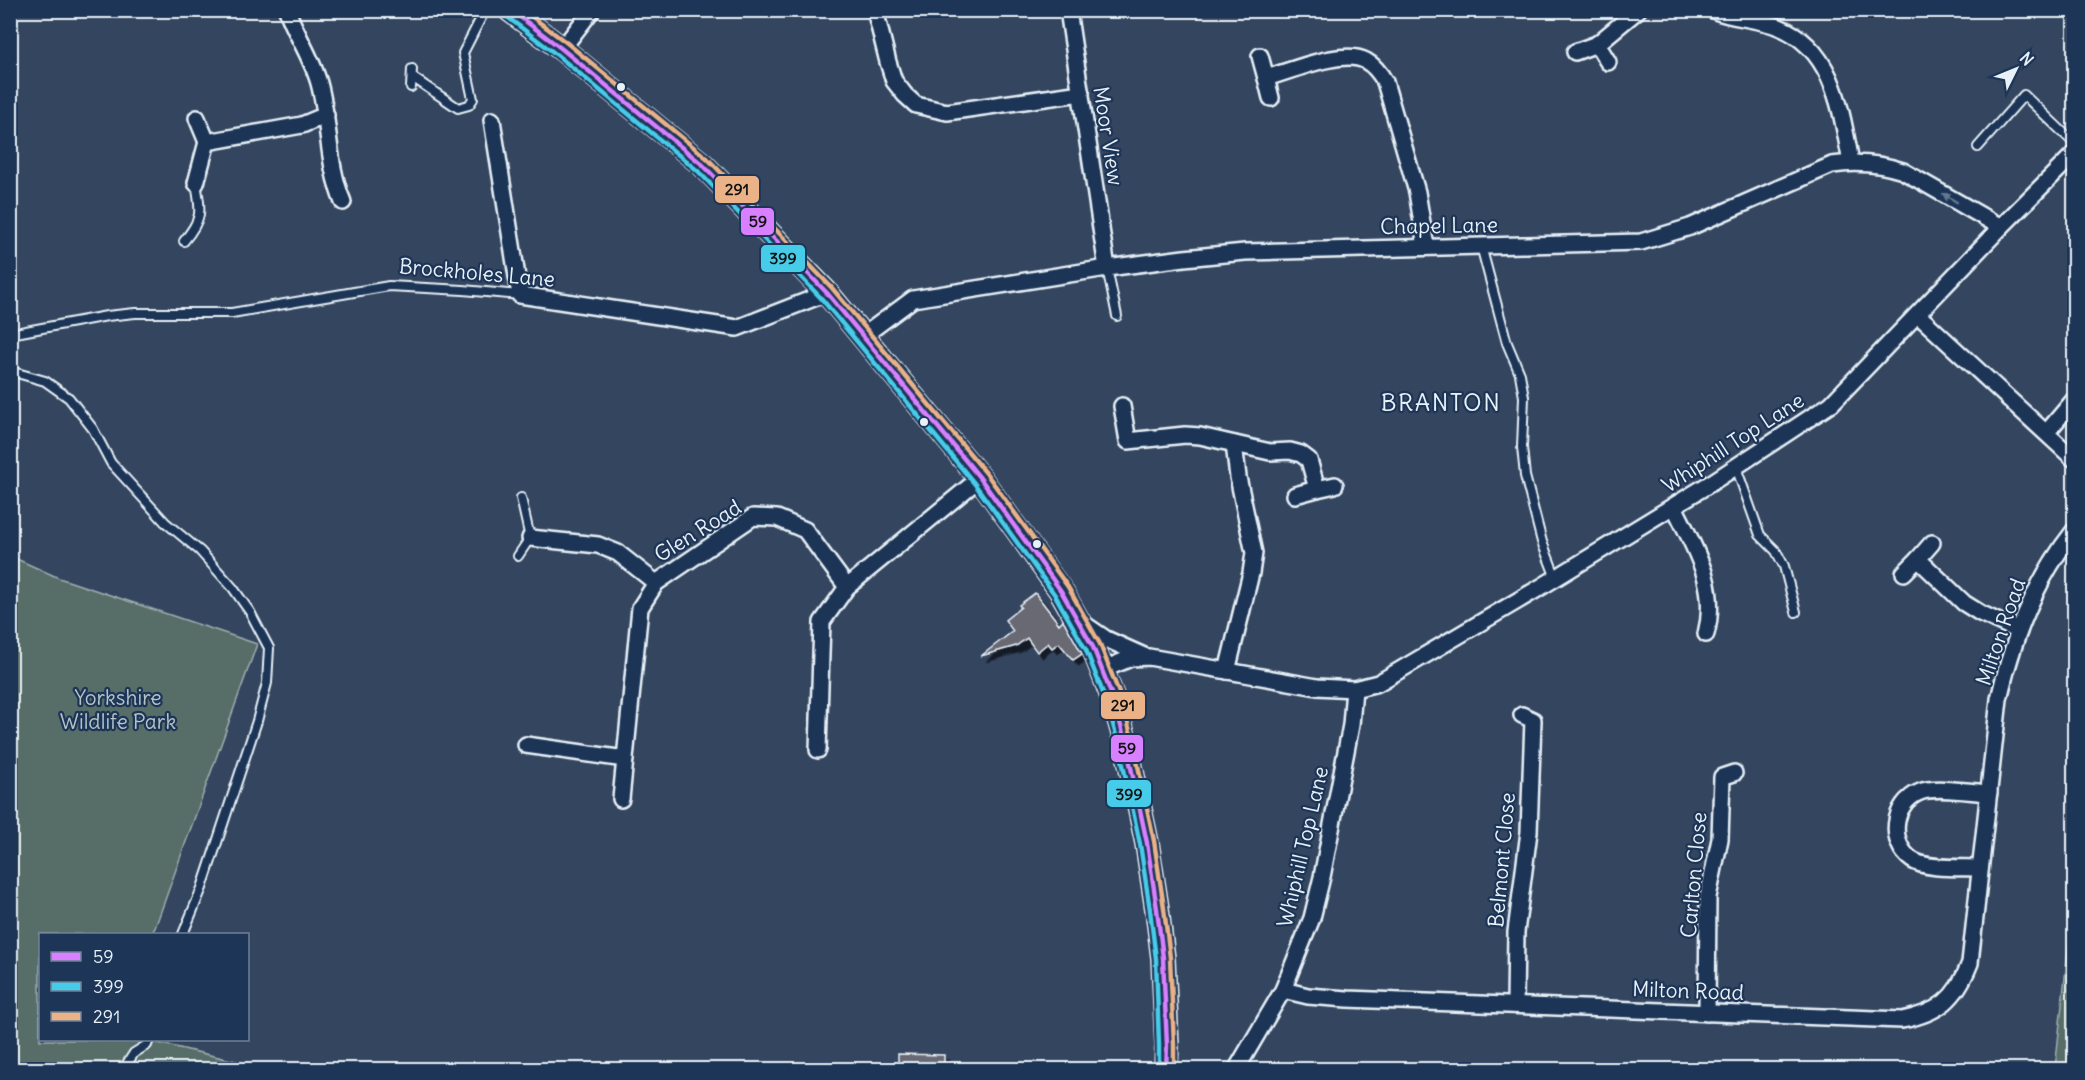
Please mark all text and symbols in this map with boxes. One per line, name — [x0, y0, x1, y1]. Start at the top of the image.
north arrow — [1986, 39, 2046, 99]
text: N — [2016, 48, 2038, 70]
unlabelled marker — [615, 81, 627, 93]
street label: Moor View — [1087, 85, 1130, 187]
line badge: 291 — [714, 175, 760, 204]
text: 291 — [725, 179, 749, 199]
one-way arrow — [1941, 193, 1958, 203]
line badge: 59 — [740, 207, 775, 236]
text: 59 — [749, 211, 767, 231]
street label: Chapel Lane — [1380, 211, 1498, 240]
line badge: 399 — [760, 244, 806, 273]
text: 399 — [769, 248, 797, 268]
street label: Brockholes Lane — [398, 252, 556, 293]
district label: BRANTON — [1381, 387, 1501, 417]
street label: Whiphill Top Lane — [1656, 387, 1809, 499]
unlabelled marker — [918, 416, 930, 428]
street label: Glen Road — [649, 493, 746, 568]
unlabelled marker — [1031, 538, 1043, 550]
street label: Milton Road — [1970, 575, 2031, 689]
park label: Yorkshire Wildlife Park — [60, 684, 176, 735]
line badge: 291 — [1100, 691, 1146, 720]
text: 291 — [1111, 695, 1135, 715]
line badge: 59 — [1110, 734, 1144, 763]
text: 59 — [1118, 738, 1136, 758]
street label: Whiphill Top Lane — [1271, 764, 1334, 930]
line badge: 399 — [1106, 779, 1152, 808]
text: 399 — [1115, 784, 1143, 804]
street label: Belmont Close — [1482, 791, 1521, 929]
street label: Carlton Close — [1675, 811, 1712, 939]
legend — [39, 933, 249, 1041]
text: 59 — [93, 945, 114, 968]
text: 399 — [93, 975, 124, 998]
street label: Milton Road — [1632, 975, 1744, 1006]
text: 291 — [93, 1005, 120, 1028]

